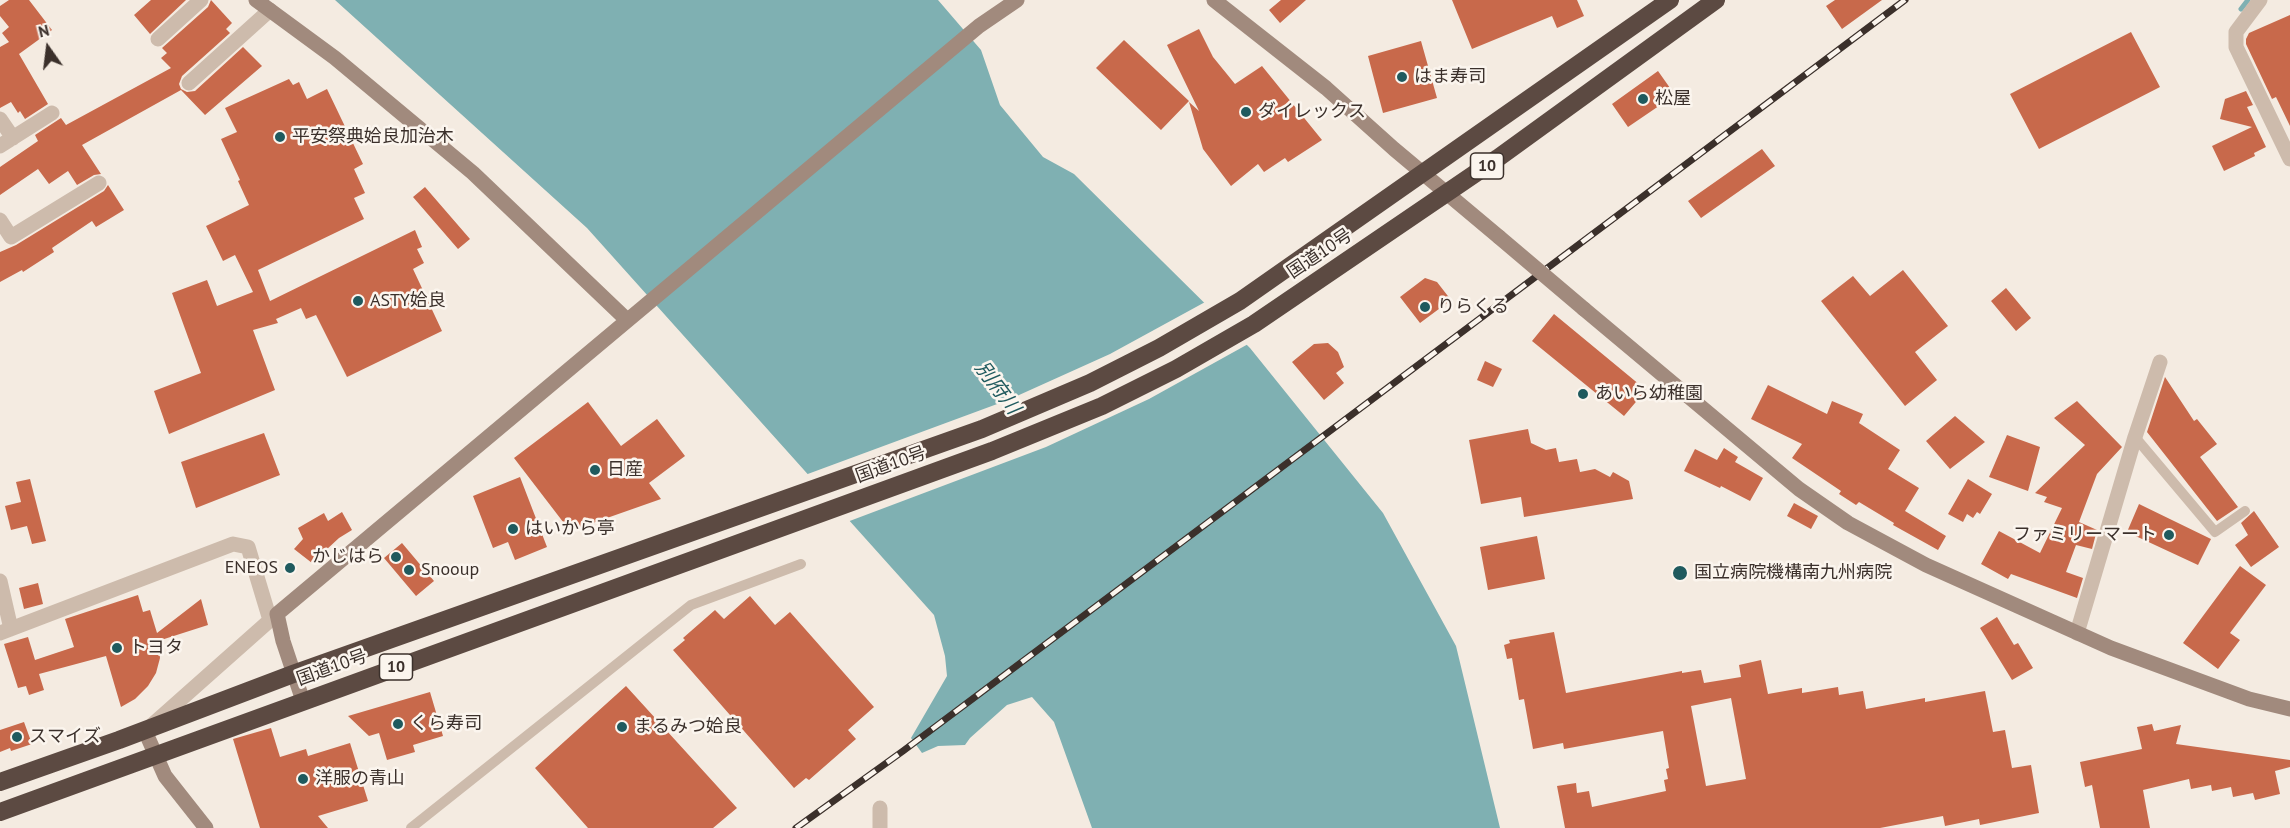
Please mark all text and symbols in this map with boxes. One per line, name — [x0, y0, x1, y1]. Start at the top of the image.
north arrow — [18, 18, 78, 78]
text: N — [36, 20, 51, 42]
place label: はま寿司 — [1414, 66, 1486, 88]
marker: はま寿司 — [1395, 70, 1409, 84]
place label: 松屋 — [1655, 88, 1691, 110]
marker: 松屋 — [1636, 92, 1650, 106]
place label: ダイレックス — [1258, 101, 1366, 123]
marker: ダイレックス — [1239, 105, 1253, 119]
place label: 平安祭典姶良加治木 — [292, 126, 454, 148]
marker: 平安祭典姶良加治木 — [273, 130, 287, 144]
road number: 10 — [1470, 153, 1504, 179]
street label: 国道10号 — [1283, 224, 1357, 284]
place label: ASTY姶良 — [370, 290, 446, 312]
marker: ASTY姶良 — [351, 294, 365, 308]
place label: りらくる — [1437, 296, 1509, 318]
marker: りらくる — [1418, 300, 1432, 314]
water label: 別府川 — [969, 357, 1025, 419]
place label: あいら幼稚園 — [1595, 383, 1703, 405]
marker: あいら幼稚園 — [1576, 387, 1590, 401]
street label: 国道10号 — [853, 442, 929, 488]
place label: 日産 — [607, 459, 643, 481]
marker: 日産 — [588, 463, 602, 477]
place label: はいから亭 — [525, 518, 615, 540]
marker: はいから亭 — [506, 522, 520, 536]
place label: ファミリーマート — [2013, 524, 2157, 546]
marker: ファミリーマート — [2162, 528, 2176, 542]
place label: かじはら — [312, 546, 384, 568]
marker: かじはら — [389, 550, 403, 564]
place label: ENEOS — [225, 557, 278, 579]
place label: Snooup — [421, 559, 479, 581]
marker: ENEOS — [283, 561, 297, 575]
place label: 国立病院機構南九州病院 — [1694, 562, 1892, 584]
marker: Snooup — [402, 563, 416, 577]
marker: 国立病院機構南九州病院 — [1671, 564, 1689, 582]
place label: トヨタ — [129, 637, 183, 659]
marker: トヨタ — [110, 641, 124, 655]
street label: 国道10号 — [294, 645, 370, 691]
road number: 10 — [380, 654, 412, 680]
place label: くら寿司 — [410, 713, 482, 735]
place label: まるみつ姶良 — [634, 716, 742, 738]
marker: くら寿司 — [391, 717, 405, 731]
marker: まるみつ姶良 — [615, 720, 629, 734]
place label: スマイズ — [29, 726, 101, 748]
marker: スマイズ — [10, 730, 24, 744]
place label: 洋服の青山 — [315, 768, 405, 790]
marker: 洋服の青山 — [296, 772, 310, 786]

